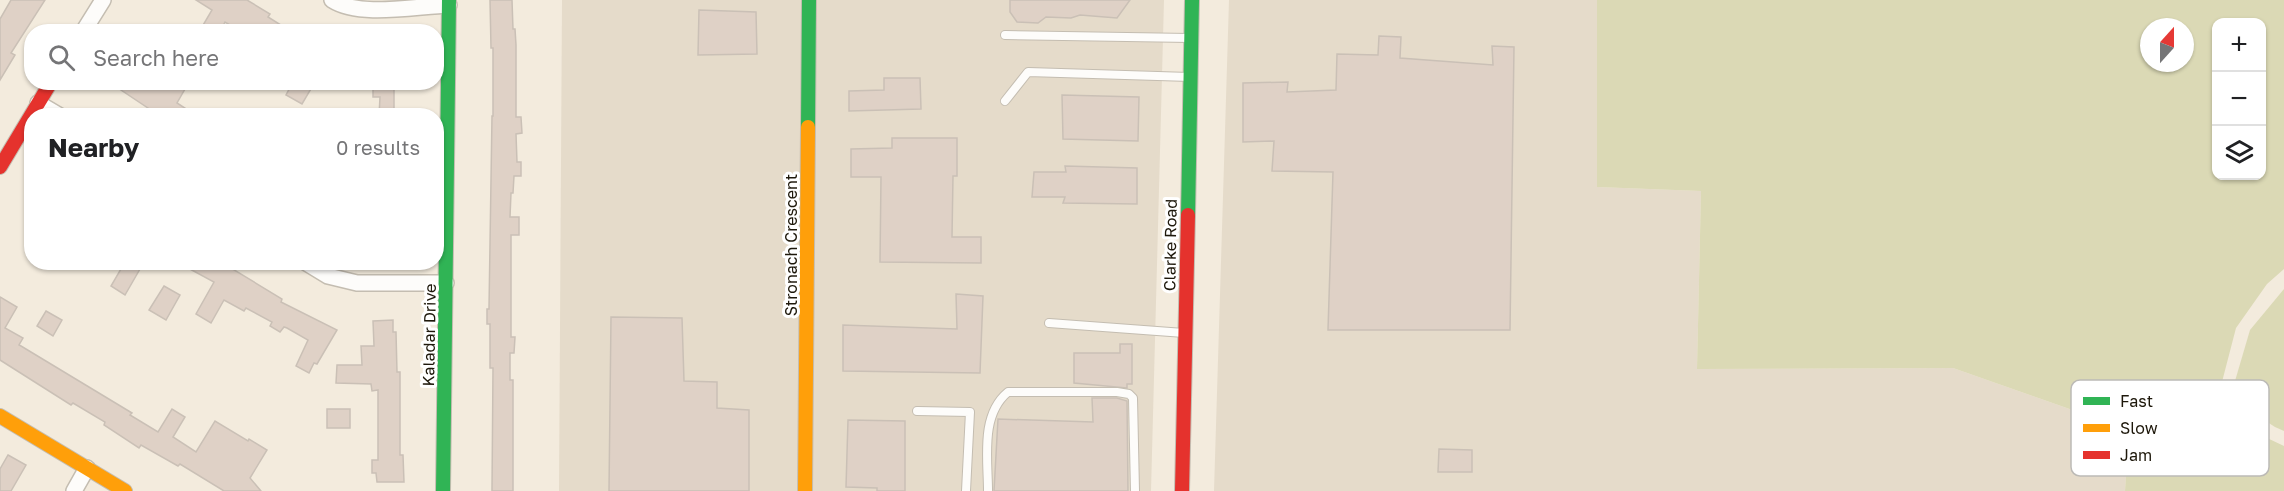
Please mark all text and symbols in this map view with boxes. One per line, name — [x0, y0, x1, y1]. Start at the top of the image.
north arrow — [2140, 18, 2194, 72]
map controls — [2212, 18, 2266, 180]
button: + — [2212, 18, 2266, 72]
search box — [24, 24, 444, 90]
icon: search — [45, 41, 78, 74]
text: Search here — [93, 44, 219, 71]
button: − — [2212, 72, 2266, 126]
button: layers — [2212, 126, 2266, 180]
text: Nearby — [48, 132, 139, 163]
text: 0 results — [336, 135, 420, 159]
street label: Stronach Crescent — [781, 174, 801, 316]
street label: Clarke Road — [1159, 199, 1181, 291]
street label: Kaladar Drive — [418, 283, 440, 387]
legend — [2071, 380, 2269, 476]
text: Fast — [2120, 391, 2153, 411]
text: Slow — [2120, 418, 2158, 438]
text: Jam — [2120, 445, 2152, 465]

